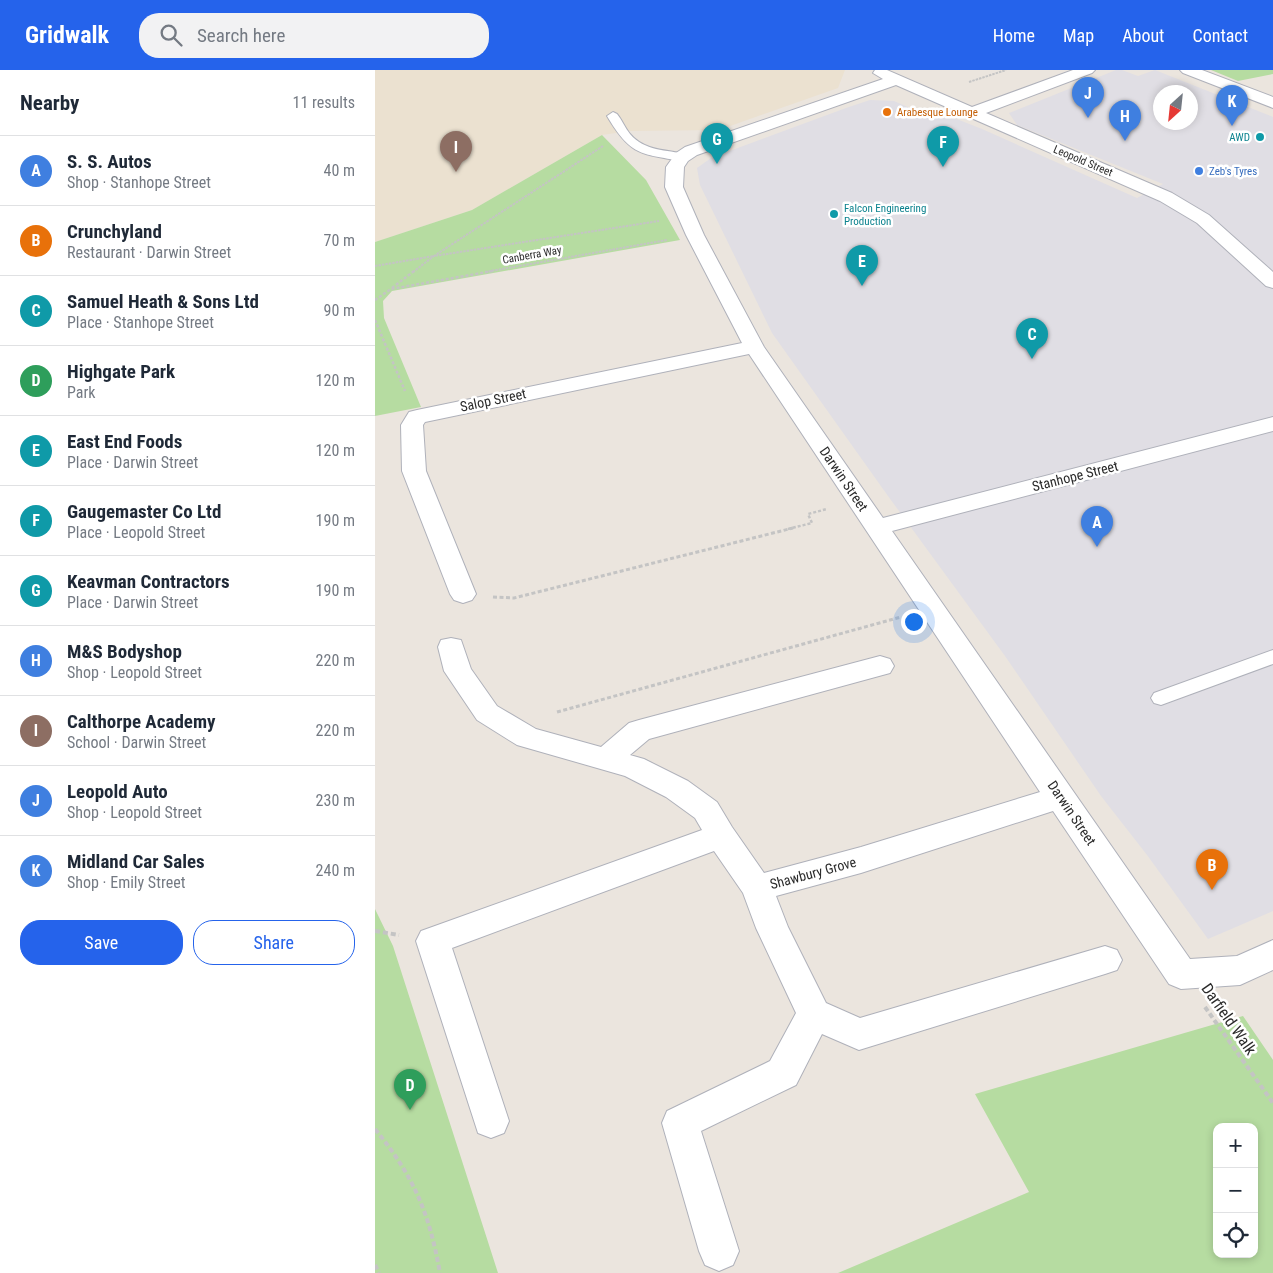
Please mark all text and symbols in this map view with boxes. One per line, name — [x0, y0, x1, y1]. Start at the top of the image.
search box — [139, 13, 489, 58]
text: Gridwalk — [25, 21, 109, 49]
icon: search — [157, 21, 185, 49]
text: Search here — [197, 24, 285, 47]
text: Home — [993, 25, 1035, 46]
text: Map — [1063, 25, 1094, 46]
text: About — [1122, 25, 1164, 46]
text: Contact — [1192, 25, 1248, 46]
pin: J — [1072, 77, 1104, 118]
north arrow — [1153, 85, 1198, 130]
pin: K — [1216, 85, 1248, 126]
text: Nearby — [20, 91, 79, 115]
text: 11 results — [293, 93, 355, 112]
pin: H — [1109, 100, 1141, 141]
marker: Arabesque Lounge — [881, 106, 893, 118]
place label: Arabesque Lounge — [897, 106, 978, 119]
pin: G — [701, 123, 733, 164]
pin: F — [927, 126, 959, 167]
pin: I — [440, 131, 472, 172]
place label: AWD — [1229, 131, 1250, 144]
marker: AWD — [1254, 131, 1266, 143]
street label: Leopold Street — [1051, 143, 1115, 179]
text: S. S. Autos — [67, 150, 152, 173]
text: A — [31, 161, 41, 180]
text: 40 m — [323, 161, 355, 180]
marker: Zeb's Tyres — [1193, 165, 1205, 177]
place label: Zeb's Tyres — [1209, 165, 1257, 178]
text: Shop · Stanhope Street — [67, 173, 211, 192]
place label: Falcon Engineering Production — [844, 202, 926, 228]
marker: Falcon Engineering Production — [828, 208, 840, 220]
text: Crunchyland — [67, 220, 162, 243]
text: B — [32, 231, 40, 250]
text: 70 m — [323, 231, 355, 250]
text: Restaurant · Darwin Street — [67, 243, 231, 262]
street label: Canberra Way — [501, 243, 563, 267]
pin: E — [846, 245, 878, 286]
text: Samuel Heath & Sons Ltd — [67, 290, 259, 313]
text: C — [31, 301, 41, 320]
text: 90 m — [323, 301, 355, 320]
text: Place · Stanhope Street — [67, 313, 214, 332]
pin: C — [1016, 318, 1048, 359]
text: Highgate Park — [67, 360, 175, 383]
text: D — [31, 371, 41, 390]
text: 120 m — [316, 371, 355, 390]
text: Park — [67, 383, 96, 402]
street label: Salop Street — [458, 385, 528, 415]
text: East End Foods — [67, 430, 182, 453]
text: E — [32, 441, 40, 460]
text: 120 m — [316, 441, 355, 460]
street label: Darwin Street — [817, 444, 871, 514]
text: Place · Darwin Street — [67, 453, 198, 472]
street label: Stanhope Street — [1030, 458, 1120, 494]
text: Gaugemaster Co Ltd — [67, 500, 221, 523]
pin: A — [1081, 506, 1113, 547]
text: F — [32, 511, 40, 530]
text: 190 m — [316, 511, 355, 530]
text: Place · Leopold Street — [67, 523, 205, 542]
text: Keavman Contractors — [67, 570, 230, 593]
text: G — [31, 581, 41, 600]
text: 190 m — [316, 581, 355, 600]
text: Place · Darwin Street — [67, 593, 198, 612]
your location — [901, 609, 927, 635]
text: M&S Bodyshop — [67, 640, 182, 663]
text: H — [31, 651, 41, 670]
text: 220 m — [316, 651, 355, 670]
text: Shop · Leopold Street — [67, 663, 202, 682]
text: Calthorpe Academy — [67, 710, 215, 733]
text: I — [34, 721, 38, 740]
text: 220 m — [316, 721, 355, 740]
text: School · Darwin Street — [67, 733, 206, 752]
street label: Darwin Street — [1045, 778, 1099, 848]
text: Leopold Auto — [67, 780, 168, 803]
text: J — [32, 791, 40, 810]
text: 230 m — [316, 791, 355, 810]
text: Shop · Leopold Street — [67, 803, 202, 822]
pin: B — [1196, 849, 1228, 890]
text: Midland Car Sales — [67, 850, 205, 873]
street label: Shawbury Grove — [768, 854, 858, 892]
text: K — [32, 861, 40, 880]
text: 240 m — [316, 861, 355, 880]
text: Shop · Emily Street — [67, 873, 185, 892]
button: Save — [20, 920, 183, 965]
button: Share — [193, 920, 355, 965]
street label: Darfield Walk — [1197, 980, 1261, 1059]
pin: D — [394, 1069, 426, 1110]
map controls — [1213, 1123, 1258, 1258]
button: + — [1213, 1123, 1258, 1168]
button: − — [1213, 1168, 1258, 1213]
button: locate — [1213, 1213, 1258, 1258]

